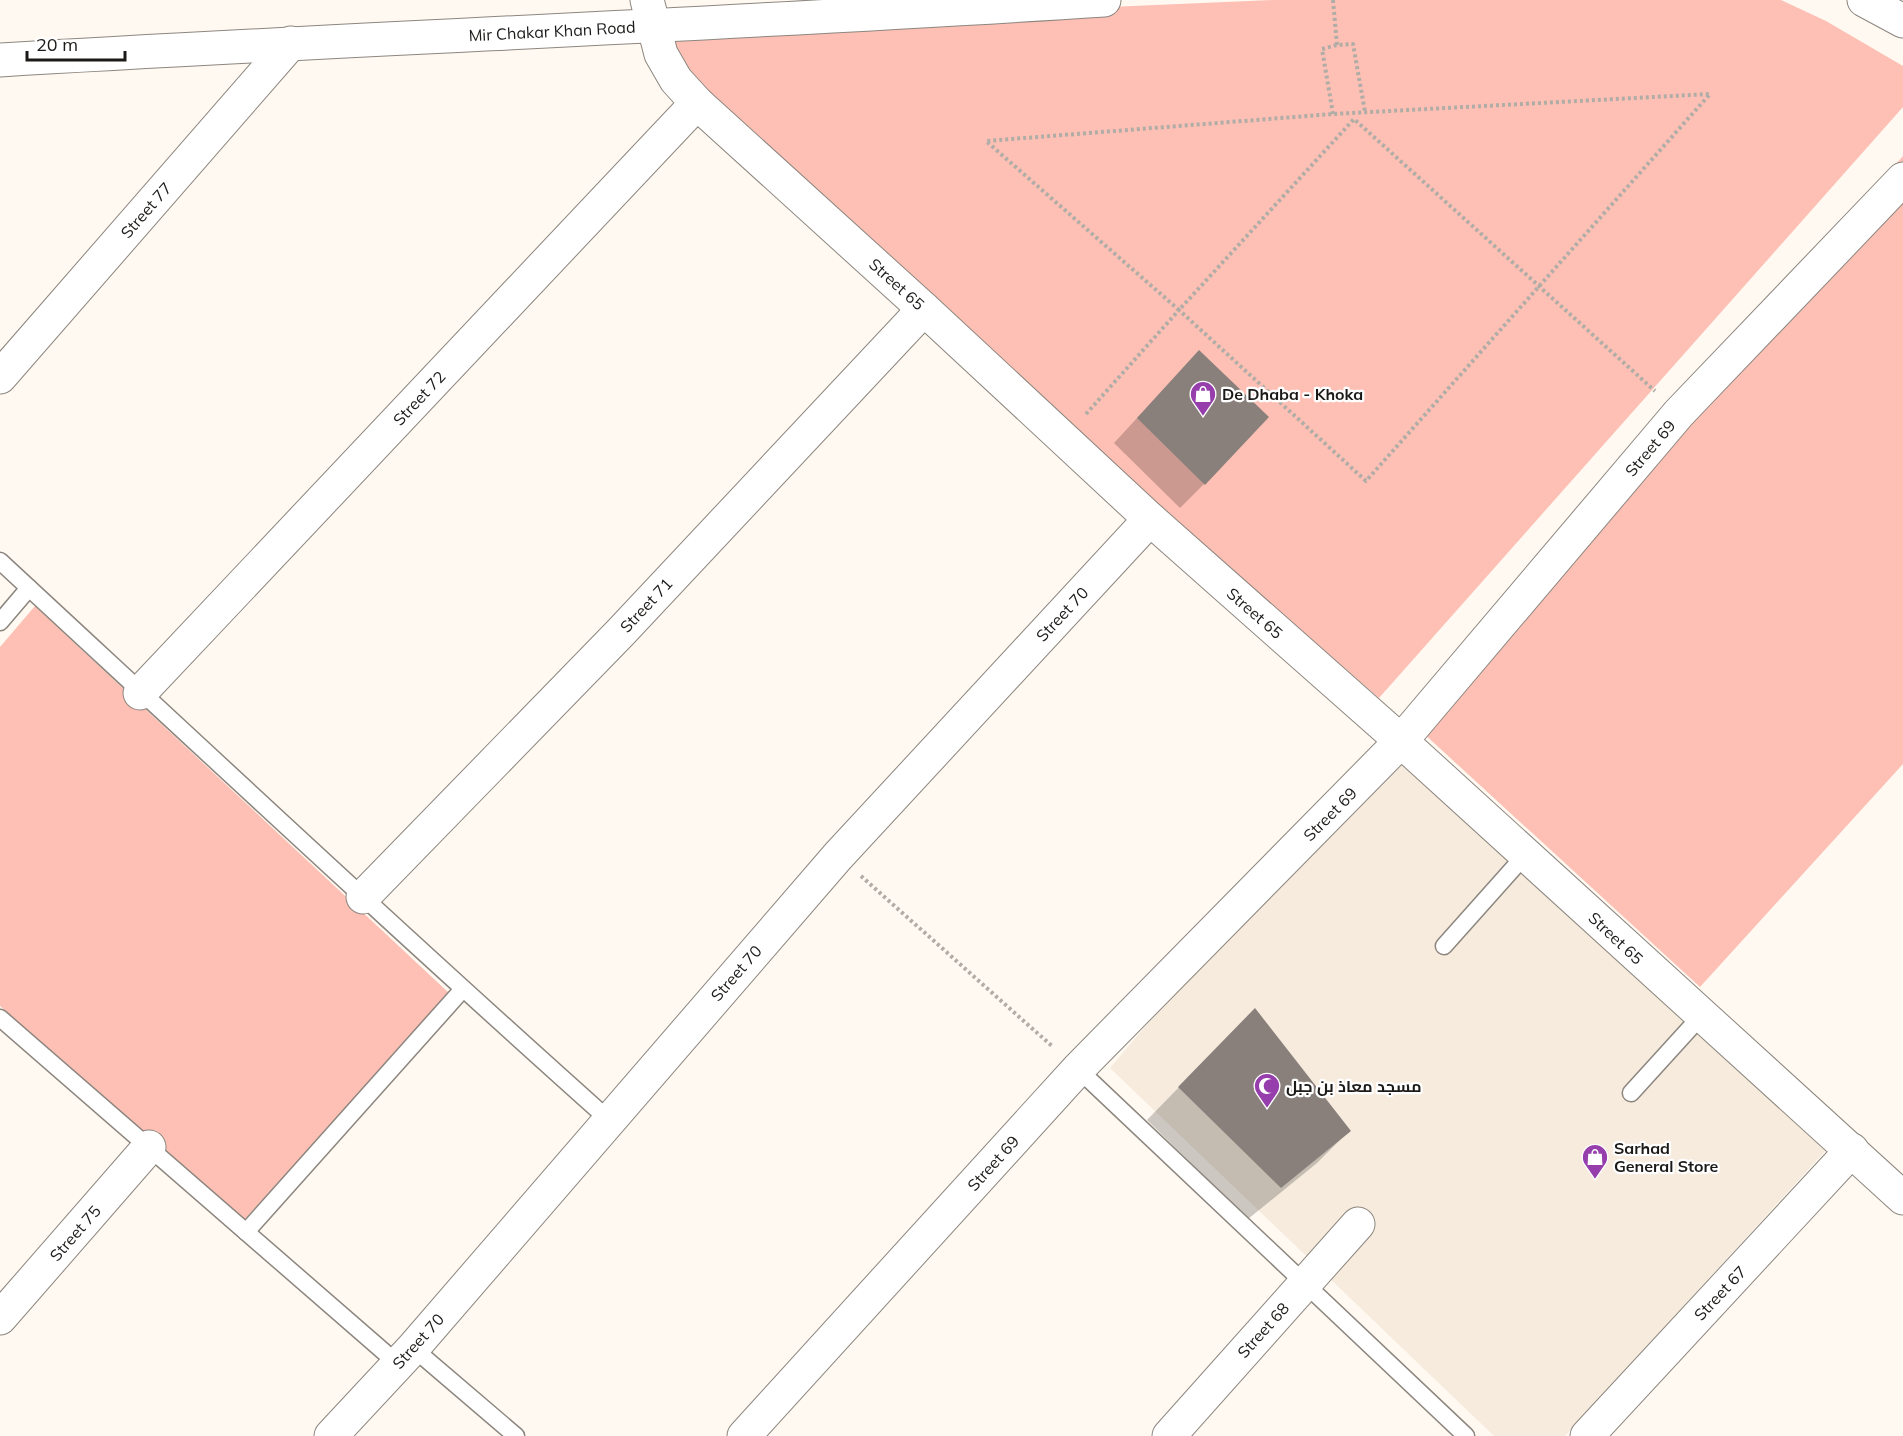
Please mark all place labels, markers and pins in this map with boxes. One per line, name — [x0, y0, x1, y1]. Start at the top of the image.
shop icon: De Dhaba - Khoka — [1188, 379, 1218, 417]
place label: De Dhaba - Khoka — [1222, 384, 1363, 404]
mosque icon: مسجد معاذ بن جبل — [1252, 1071, 1282, 1109]
place label: مسجد معاذ بن جبل — [1286, 1076, 1422, 1096]
place label: Sarhad General Store — [1614, 1138, 1719, 1176]
shop icon: Sarhad General Store — [1580, 1142, 1610, 1180]

